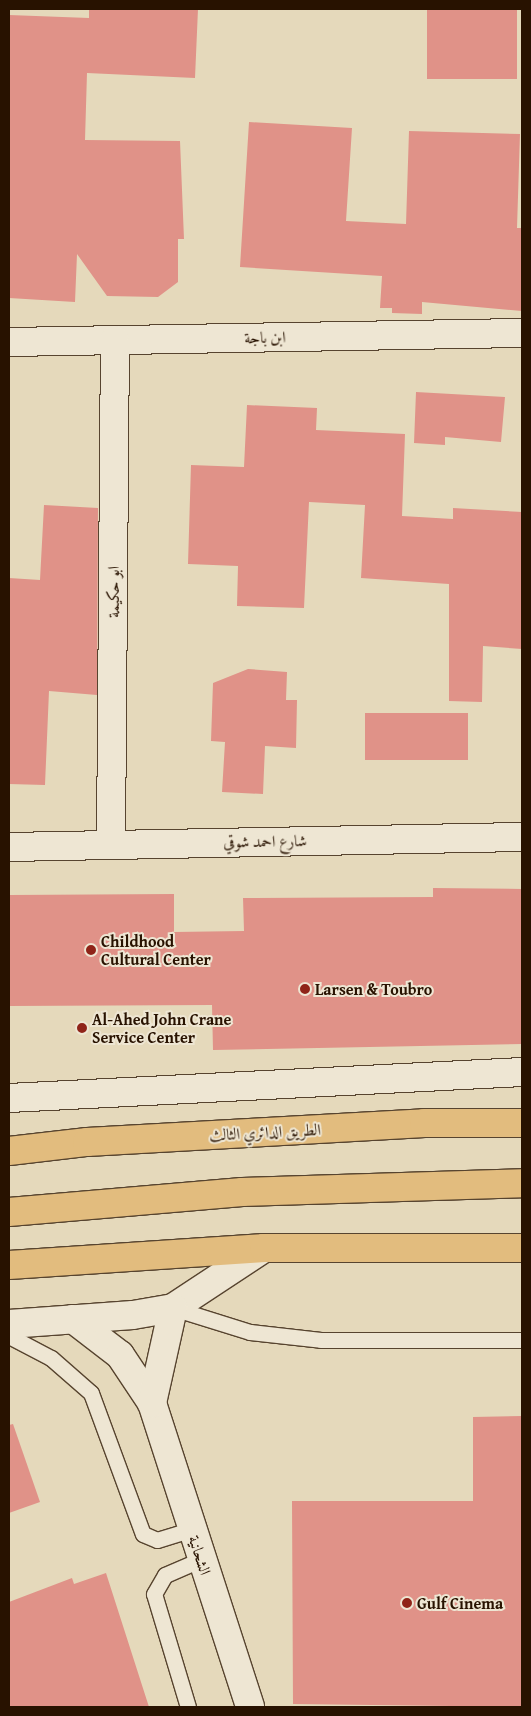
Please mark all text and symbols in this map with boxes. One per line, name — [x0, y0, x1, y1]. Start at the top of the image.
street label: ابن باجة — [244, 327, 286, 347]
street label: ابو حكيمة — [103, 566, 123, 618]
street label: شارع احمد شوقي — [223, 831, 307, 851]
place label: Childhood Cultural Center — [101, 931, 211, 969]
marker: Childhood Cultural Center — [85, 944, 97, 956]
place label: Larsen & Toubro — [315, 979, 432, 999]
marker: Larsen & Toubro — [299, 983, 311, 995]
place label: Al-Ahed John Crane Service Center — [92, 1009, 231, 1047]
marker: Al-Ahed John Crane Service Center — [76, 1022, 88, 1034]
street label: الطريق الدائري الثالث — [209, 1119, 321, 1145]
street label: الشحانية — [185, 1533, 215, 1577]
place label: Gulf Cinema — [417, 1593, 503, 1613]
marker: Gulf Cinema — [401, 1597, 413, 1609]

